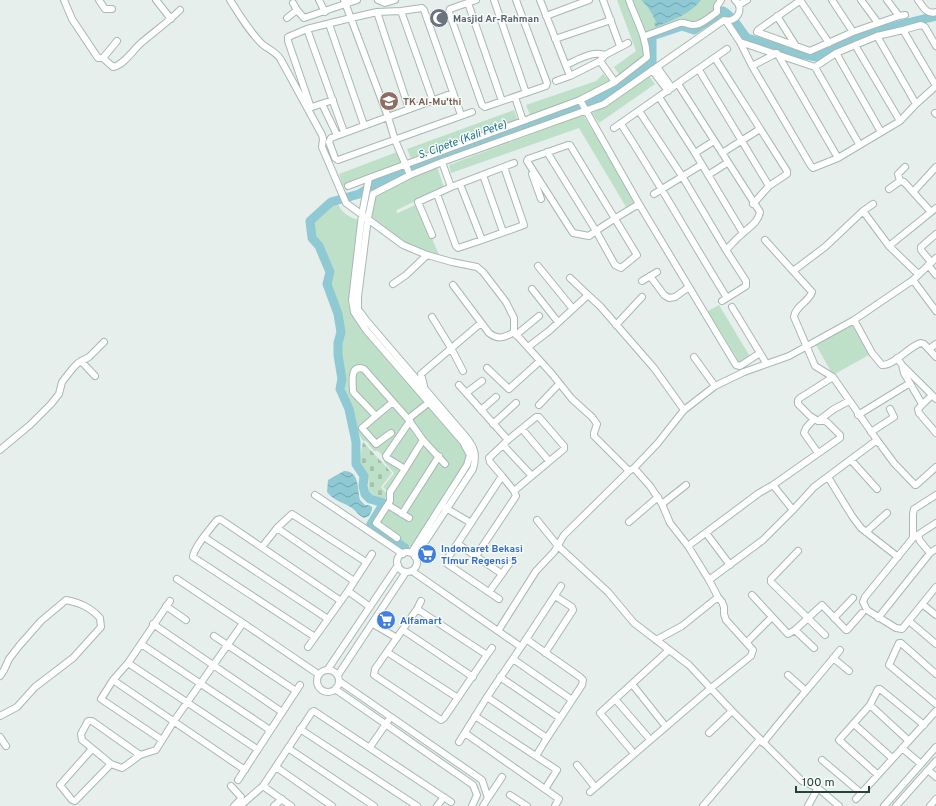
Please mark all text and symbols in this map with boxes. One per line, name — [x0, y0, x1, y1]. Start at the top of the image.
mosque icon: Masjid Ar-Rahman — [428, 7, 450, 29]
place label: Masjid Ar-Rahman — [453, 13, 539, 26]
school or university icon: TK Al-Mu'thi — [378, 90, 400, 112]
place label: TK Al-Mu'thi — [403, 96, 461, 109]
water label: S. Cipete (Kali Pete) — [416, 117, 509, 162]
supermarket icon: Indomaret Bekasi TImur Regensi 5 — [416, 543, 438, 565]
place label: Indomaret Bekasi TImur Regensi 5 — [441, 543, 523, 568]
supermarket icon: Alfamart — [375, 609, 397, 631]
place label: Alfamart — [400, 615, 442, 628]
scale bar — [796, 768, 869, 794]
text: 100 m — [802, 775, 835, 791]

